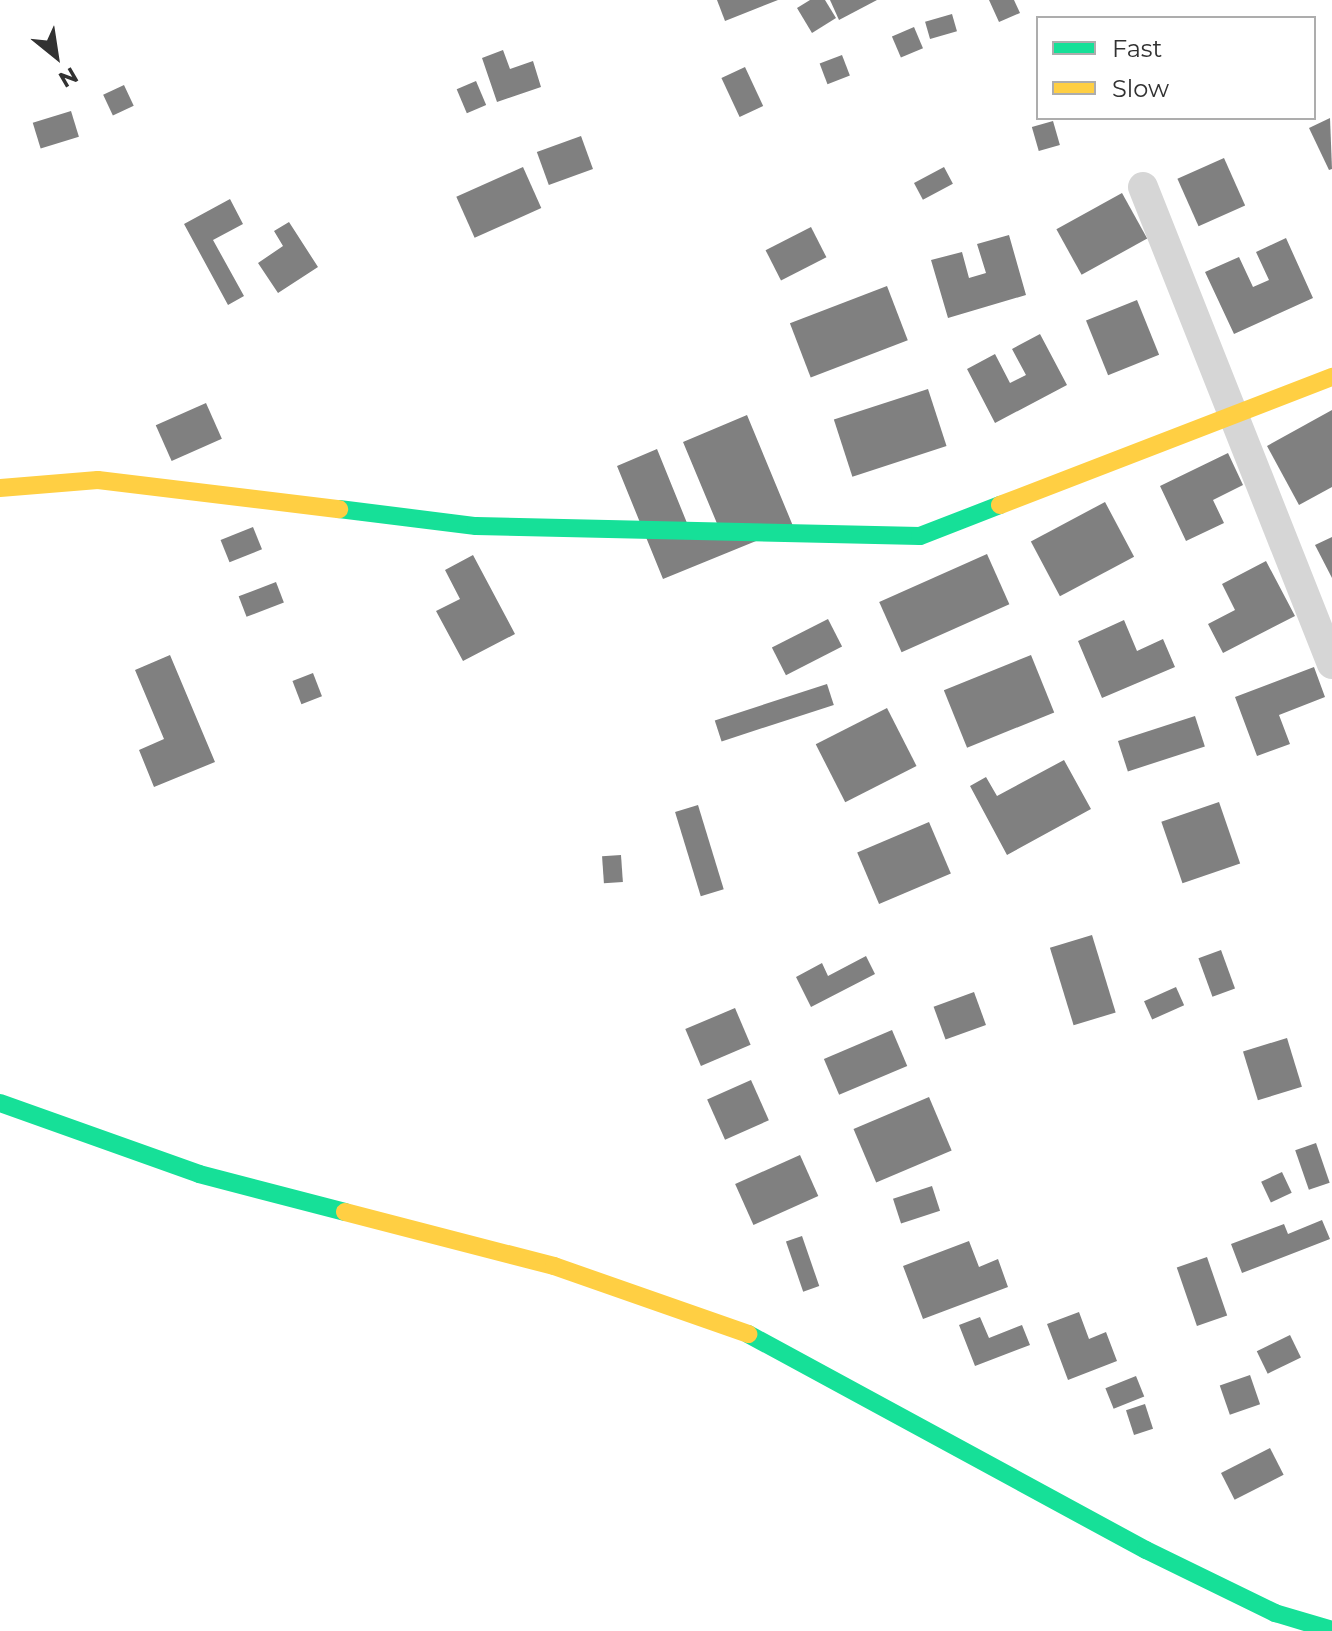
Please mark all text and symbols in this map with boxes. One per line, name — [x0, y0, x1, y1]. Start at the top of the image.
north arrow — [16, 16, 96, 96]
legend — [1036, 16, 1316, 120]
text: Fast — [1112, 34, 1162, 63]
text: N — [54, 61, 83, 93]
text: Slow — [1112, 74, 1169, 103]

